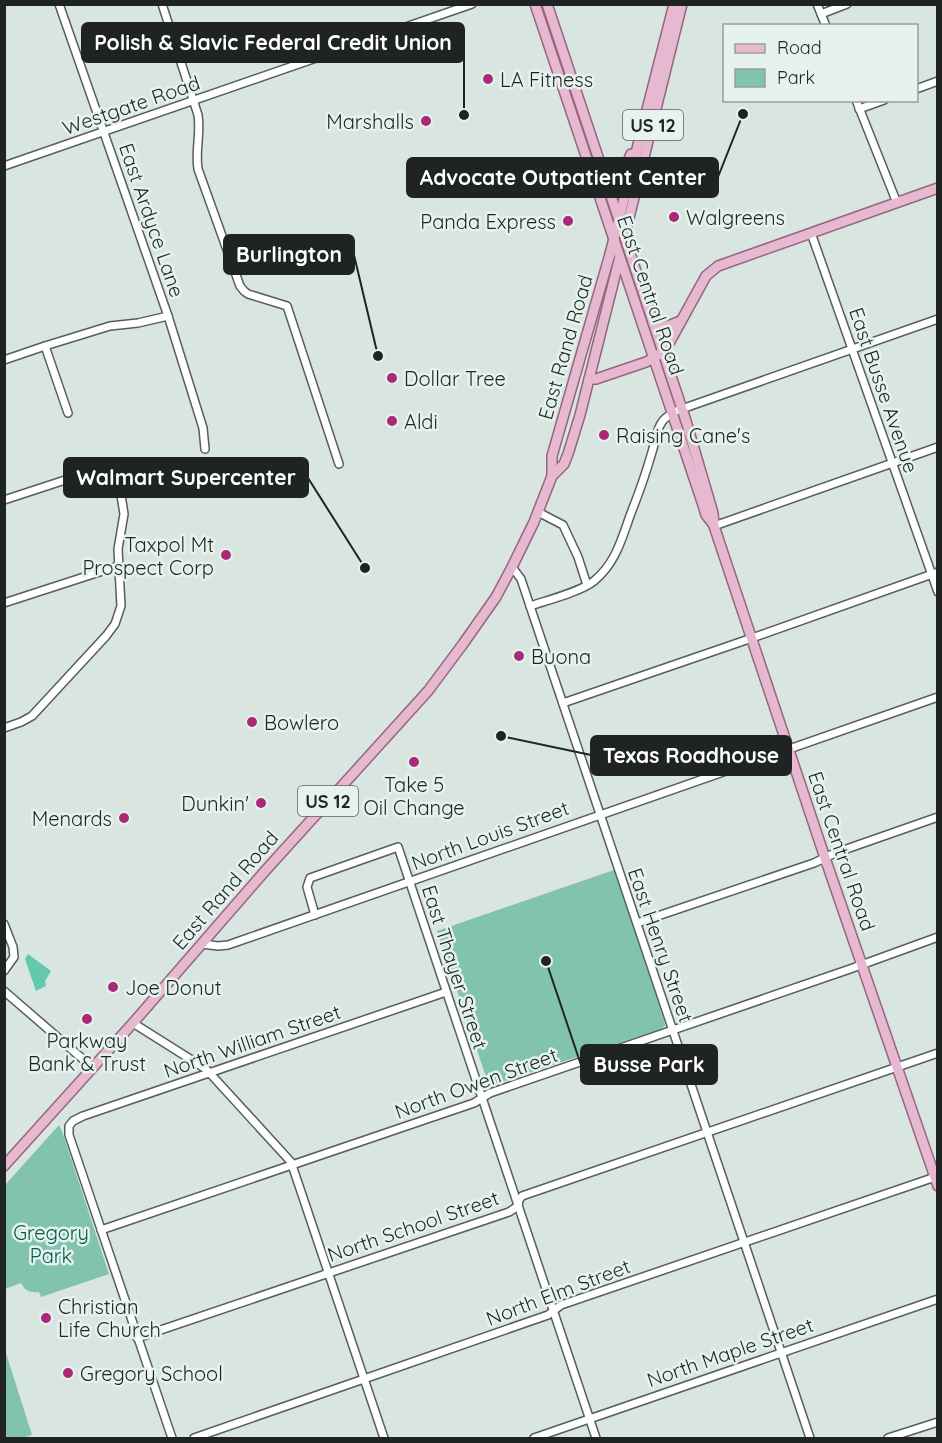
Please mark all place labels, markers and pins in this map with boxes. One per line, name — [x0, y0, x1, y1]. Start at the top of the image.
callout: Polish & Slavic Federal Credit Union — [82, 23, 464, 62]
place label: LA Fitness — [500, 67, 593, 92]
marker: LA Fitness — [481, 72, 495, 86]
place label: Marshalls — [326, 109, 414, 134]
marker: Marshalls — [419, 114, 433, 128]
callout: Advocate Outpatient Center — [407, 158, 718, 197]
place label: Walgreens — [686, 205, 785, 230]
place label: Panda Express — [420, 209, 556, 234]
marker: Walgreens — [667, 210, 681, 224]
marker: Panda Express — [561, 214, 575, 228]
callout: Burlington — [224, 235, 354, 274]
place label: Dollar Tree — [404, 366, 506, 391]
marker: Dollar Tree — [385, 371, 399, 385]
place label: Aldi — [404, 409, 438, 434]
marker: Aldi — [385, 414, 399, 428]
place label: Raising Cane's — [616, 423, 750, 448]
marker: Raising Cane's — [597, 428, 611, 442]
callout: Walmart Supercenter — [64, 458, 308, 497]
place label: Taxpol Mt Prospect Corp — [82, 532, 214, 580]
marker: Taxpol Mt Prospect Corp — [219, 548, 233, 562]
place label: Buona — [531, 644, 591, 669]
marker: Buona — [512, 649, 526, 663]
place label: Bowlero — [264, 710, 339, 735]
marker: Bowlero — [245, 715, 259, 729]
callout: Texas Roadhouse — [591, 736, 791, 775]
marker: Take 5 Oil Change — [407, 755, 421, 769]
place label: Take 5 Oil Change — [363, 772, 465, 820]
place label: Dunkin' — [181, 791, 249, 816]
marker: Dunkin' — [254, 796, 268, 810]
place label: Menards — [32, 806, 112, 831]
marker: Menards — [117, 811, 131, 825]
place label: Joe Donut — [125, 975, 222, 1000]
marker: Joe Donut — [106, 980, 120, 994]
marker: Parkway Bank & Trust — [80, 1012, 94, 1026]
place label: Parkway Bank & Trust — [28, 1028, 146, 1076]
callout: Busse Park — [581, 1045, 717, 1084]
place label: Christian Life Church — [58, 1294, 161, 1342]
marker: Christian Life Church — [39, 1311, 53, 1325]
place label: Gregory School — [80, 1361, 223, 1386]
marker: Gregory School — [61, 1366, 75, 1380]

